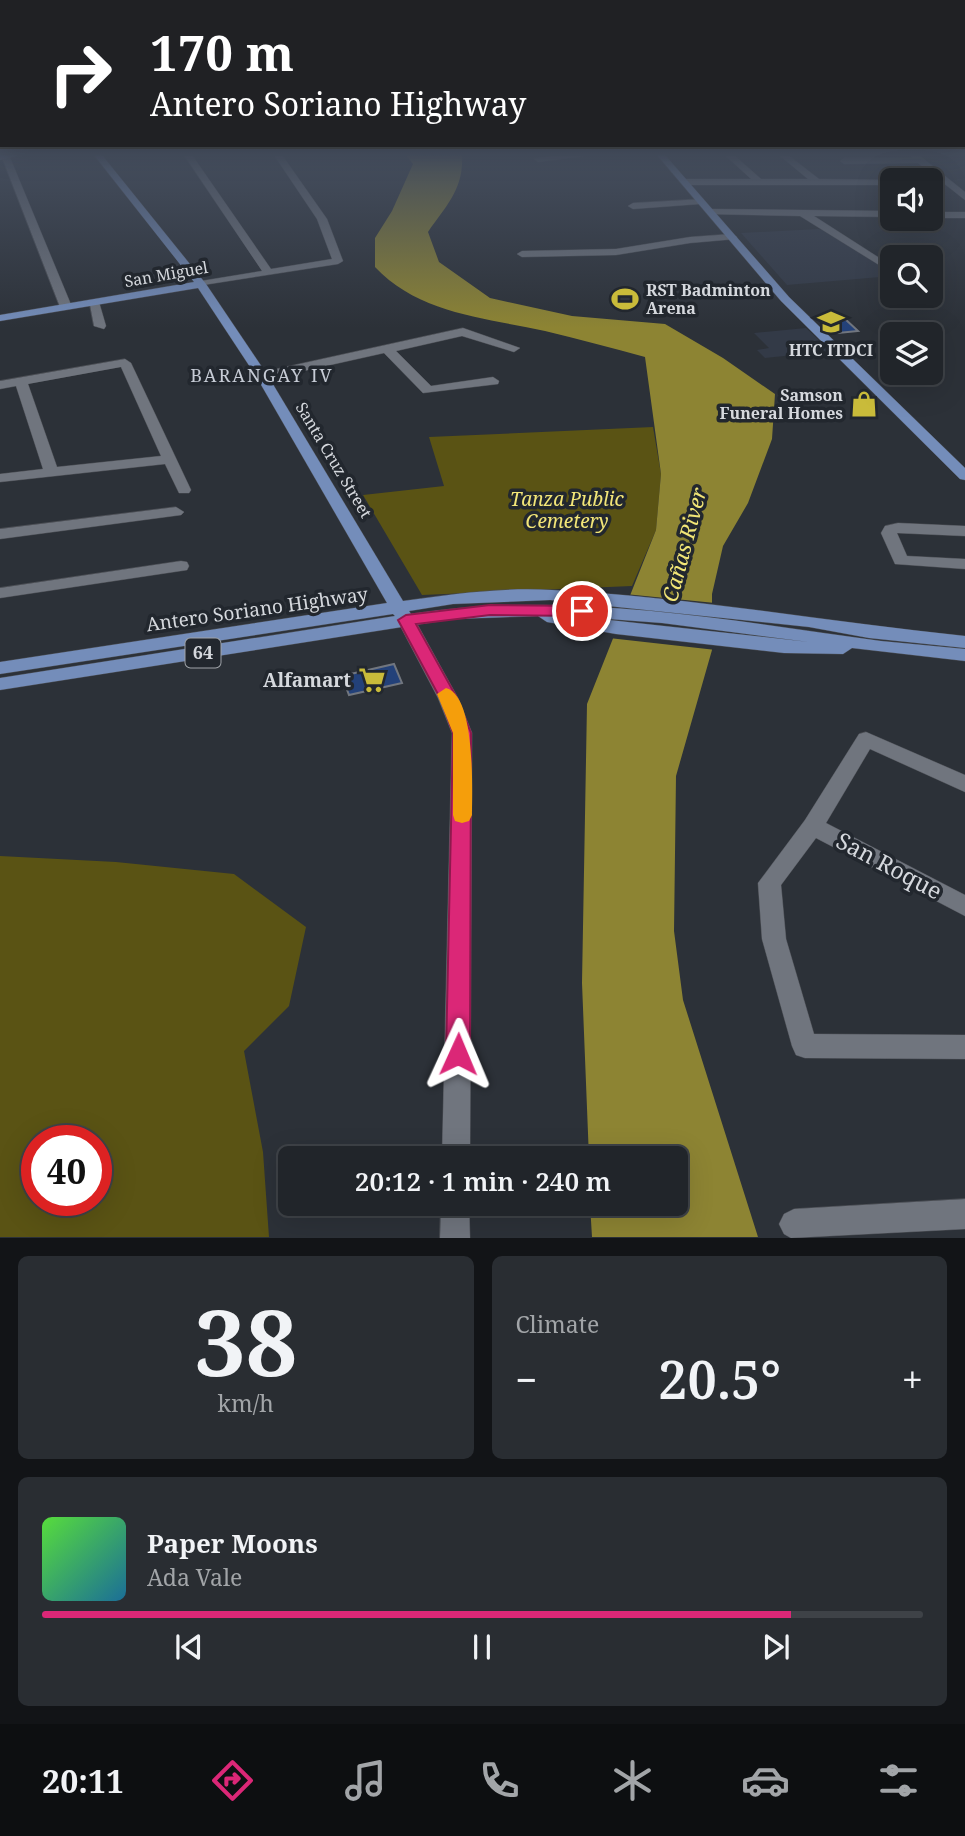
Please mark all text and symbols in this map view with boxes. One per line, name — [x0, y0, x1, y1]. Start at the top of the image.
text: 170 m — [150, 19, 294, 85]
icon: right — [35, 28, 126, 119]
text: Antero Soriano Highway — [150, 82, 526, 125]
map controls — [880, 168, 943, 385]
button: sound — [880, 168, 943, 231]
button: search — [880, 245, 943, 308]
street label: San Miguel — [122, 256, 210, 292]
place label: RST Badminton Arena — [646, 279, 771, 319]
sports icon: RST Badminton Arena — [610, 284, 640, 314]
school or university icon: HTC ITDCI — [816, 307, 846, 337]
button: layers — [880, 322, 943, 385]
place label: HTC ITDCI — [789, 339, 873, 361]
district label: BARANGAY IV — [190, 363, 334, 387]
place label: Samson Funeral Homes — [720, 384, 843, 424]
shop icon: Samson Funeral Homes — [849, 389, 879, 419]
street label: Santa Cruz Street — [291, 398, 377, 522]
water label: Cañas River — [655, 484, 713, 605]
park label: Tanza Public Cemetery — [510, 486, 625, 534]
street label: Antero Soriano Highway — [145, 581, 370, 637]
pin — [552, 581, 612, 641]
icon: arrive — [563, 592, 601, 630]
road number: 64 — [186, 638, 220, 668]
supermarket icon: Alfamart — [357, 665, 387, 695]
place label: Alfamart — [263, 667, 351, 693]
street label: San Roque — [831, 824, 948, 906]
position arrow — [421, 1017, 495, 1091]
speed limit sign: 40 — [21, 1125, 112, 1216]
text: 20:12 · 1 min · 240 m — [355, 1163, 611, 1199]
text: 38 — [194, 1279, 297, 1403]
text: Climate — [516, 1308, 599, 1340]
text: 20.5° — [658, 1343, 781, 1414]
text: − — [516, 1353, 538, 1405]
text: + — [902, 1353, 923, 1405]
text: km/h — [218, 1387, 274, 1419]
text: Paper Moons — [147, 1525, 318, 1561]
text: Ada Vale — [147, 1561, 242, 1593]
icon: previous — [170, 1628, 208, 1666]
icon: pause — [463, 1628, 501, 1666]
icon: next — [757, 1628, 795, 1666]
icon: directions — [208, 1756, 257, 1805]
icon: music — [341, 1756, 390, 1805]
icon: phone — [475, 1756, 524, 1805]
icon: climate — [608, 1756, 657, 1805]
icon: car — [741, 1756, 790, 1805]
icon: filters — [874, 1756, 923, 1805]
text: 20:11 — [42, 1759, 124, 1802]

